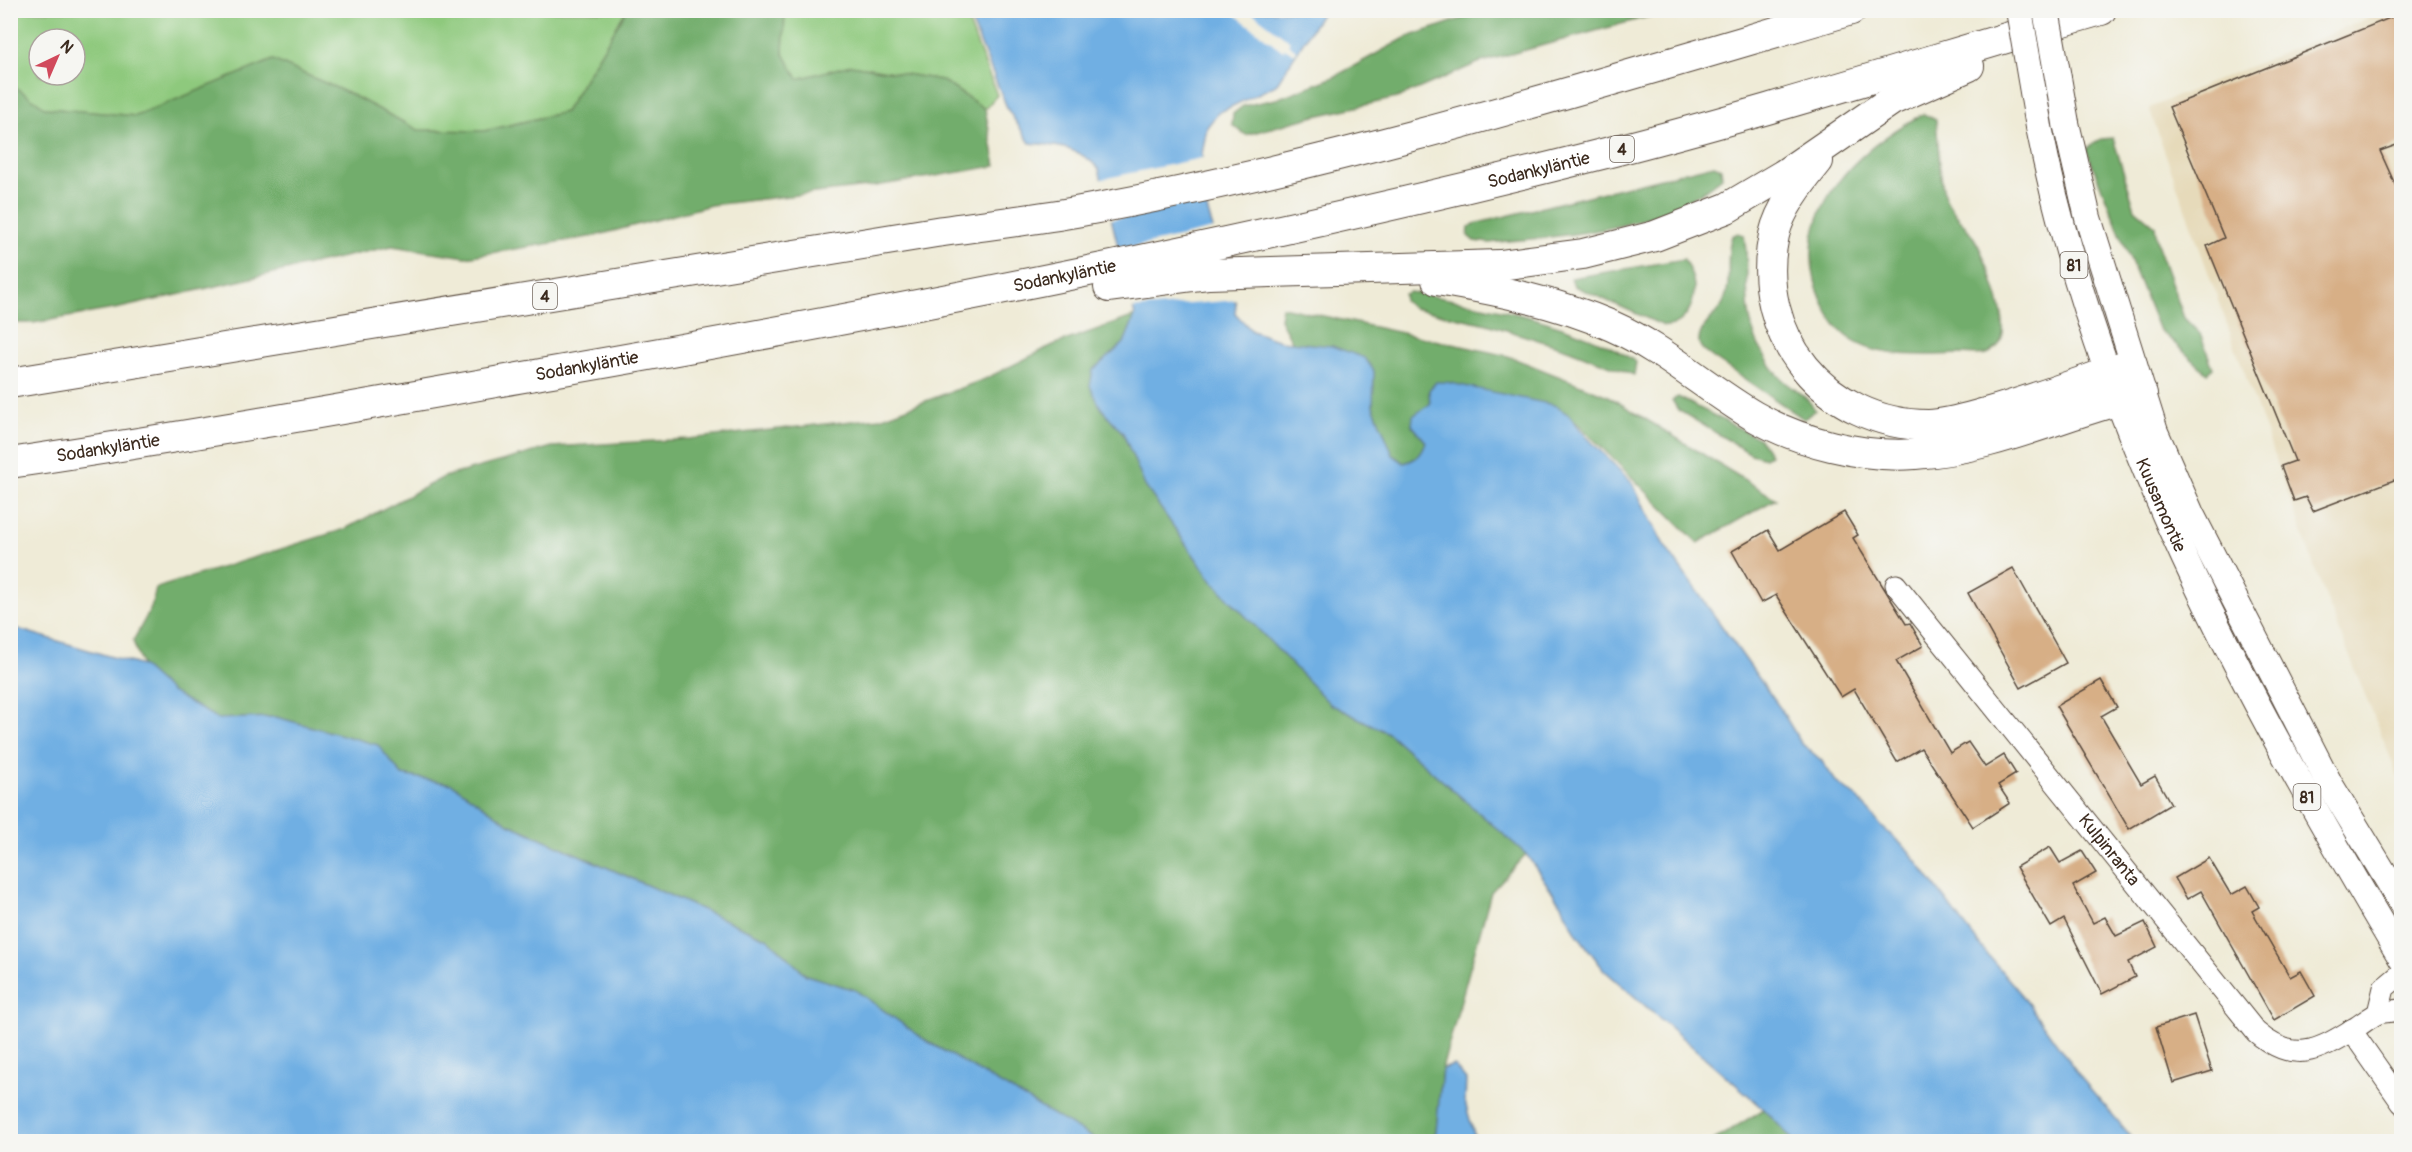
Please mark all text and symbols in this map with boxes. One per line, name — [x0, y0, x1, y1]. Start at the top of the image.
north arrow — [27, 27, 87, 87]
text: N — [56, 36, 78, 58]
road number: 4 — [1610, 136, 1634, 162]
street label: Sodankyläntie — [1485, 146, 1592, 194]
road number: 81 — [2060, 252, 2088, 278]
street label: Sodankyläntie — [1011, 255, 1118, 298]
road number: 4 — [533, 283, 557, 309]
street label: Sodankyläntie — [533, 346, 641, 387]
street label: Sodankyläntie — [55, 429, 162, 468]
street label: Kuusamontie — [2130, 455, 2191, 556]
road number: 81 — [2294, 784, 2320, 810]
street label: Kulpinranta — [2073, 809, 2145, 891]

